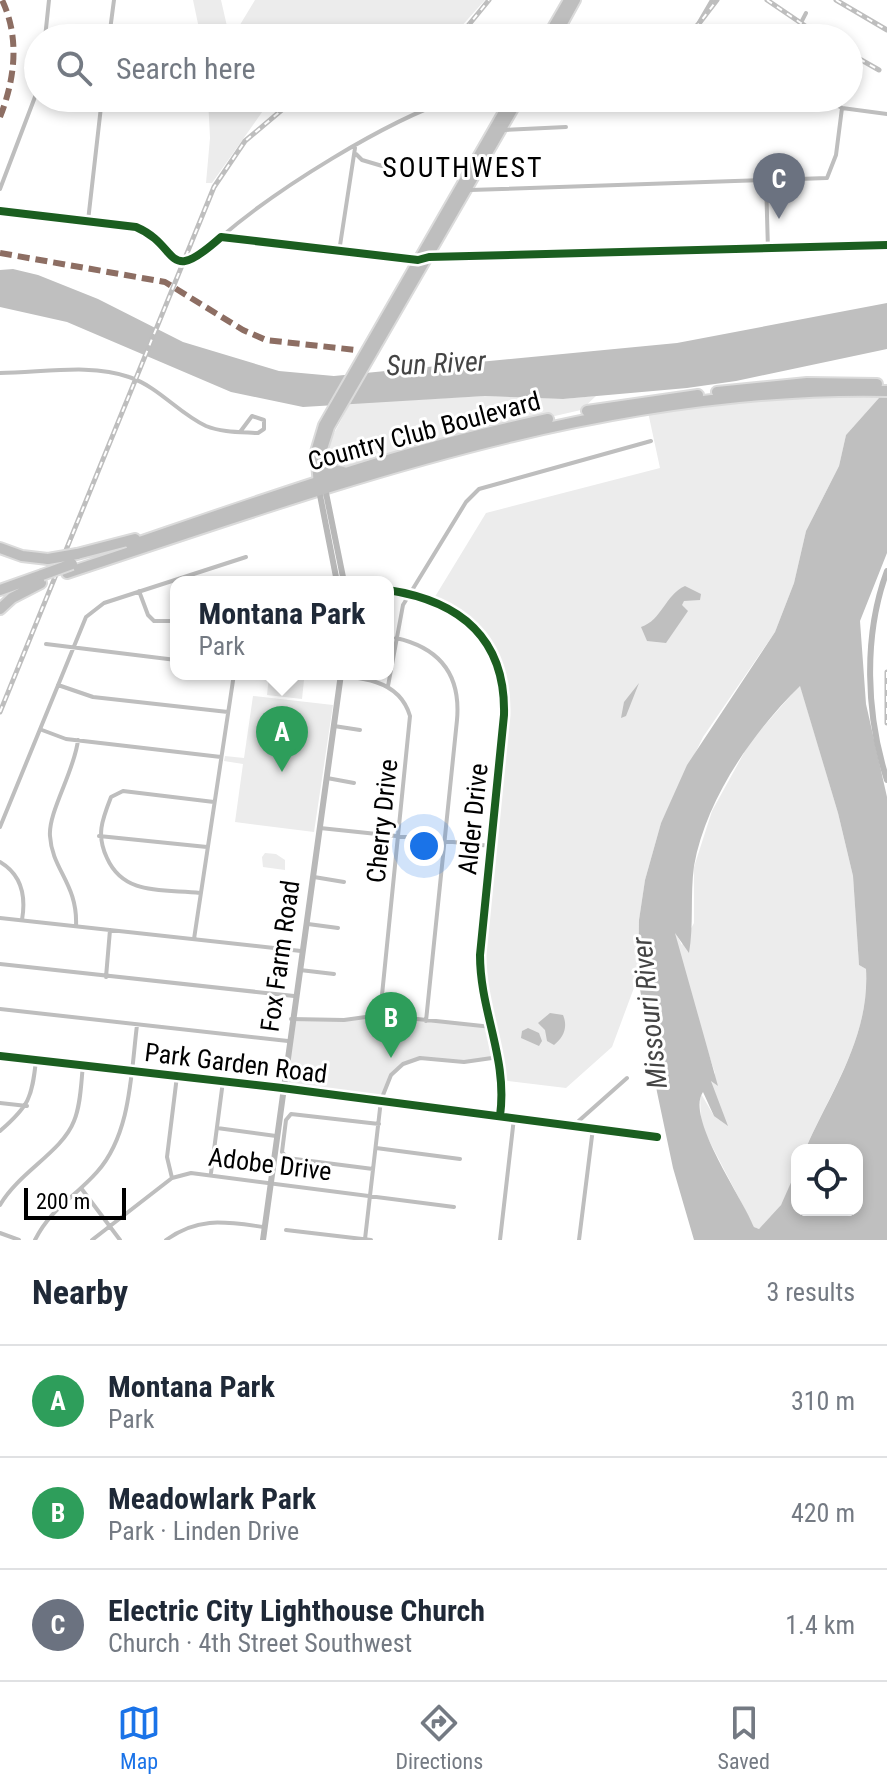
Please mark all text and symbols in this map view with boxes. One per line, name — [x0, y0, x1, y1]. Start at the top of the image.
search box — [24, 24, 863, 112]
icon: search — [52, 46, 96, 90]
text: Search here — [116, 51, 256, 86]
district label: SOUTHWEST — [382, 151, 544, 184]
pin: C — [753, 153, 805, 219]
water label: Sun River — [385, 344, 487, 383]
street label: Country Club Boulevard — [304, 386, 544, 476]
popup — [170, 576, 394, 680]
text: Montana Park — [199, 596, 365, 631]
text: Park — [199, 631, 245, 661]
pin: A — [256, 706, 308, 772]
street label: Cherry Drive — [361, 758, 403, 884]
street label: Alder Drive — [452, 762, 494, 876]
your location — [404, 826, 444, 866]
street label: Fox Farm Road — [255, 878, 305, 1034]
water label: Missouri River — [625, 935, 674, 1090]
pin: B — [365, 992, 417, 1058]
street label: Park Garden Road — [143, 1037, 329, 1089]
street label: Adobe Drive — [207, 1142, 333, 1186]
map controls — [791, 1144, 863, 1216]
button: locate — [791, 1144, 863, 1216]
scale bar — [24, 1184, 126, 1220]
text: 200 m — [36, 1189, 90, 1214]
text: Nearby — [32, 1272, 128, 1312]
text: 3 results — [766, 1277, 855, 1307]
text: Montana Park — [108, 1369, 275, 1404]
text: A — [50, 1386, 66, 1416]
text: 310 m — [791, 1386, 855, 1416]
text: Park — [108, 1404, 154, 1434]
text: Meadowlark Park — [108, 1481, 316, 1516]
text: B — [51, 1498, 65, 1528]
text: 420 m — [791, 1498, 855, 1528]
text: Park · Linden Drive — [108, 1516, 299, 1546]
text: Electric City Lighthouse Church — [108, 1593, 485, 1628]
text: C — [51, 1610, 65, 1640]
text: 1.4 km — [785, 1610, 855, 1640]
text: Church · 4th Street Southwest — [108, 1628, 412, 1658]
tab: Map — [117, 1701, 161, 1774]
tab: Directions — [395, 1701, 483, 1774]
tab: Saved — [718, 1701, 770, 1774]

